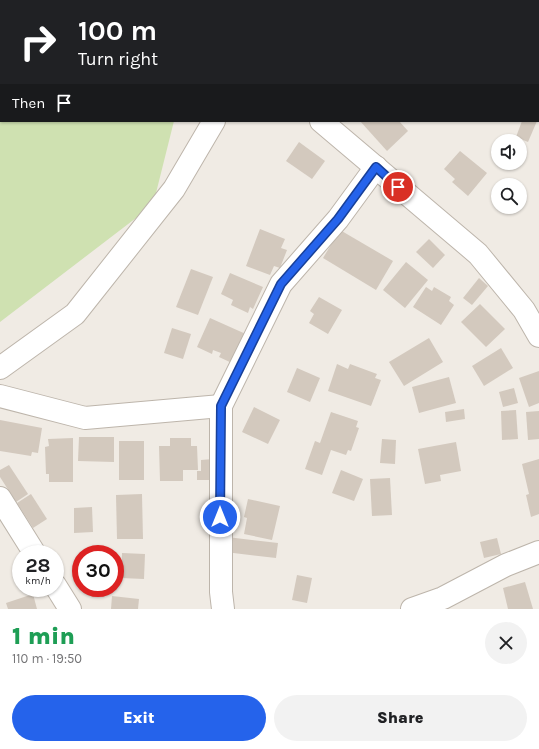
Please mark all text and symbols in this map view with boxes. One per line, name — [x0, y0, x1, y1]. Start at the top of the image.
text: 100 m — [78, 14, 157, 47]
icon: right — [12, 16, 64, 68]
text: Turn right — [78, 48, 158, 70]
icon: arrive — [53, 92, 75, 114]
text: Then — [12, 94, 45, 112]
map controls — [491, 134, 527, 214]
button: sound — [491, 134, 527, 170]
pin — [381, 170, 415, 204]
icon: arrive — [387, 176, 409, 198]
button: search — [491, 178, 527, 214]
position arrow — [199, 496, 241, 538]
speed limit sign: 30 — [72, 545, 124, 597]
text: 28 — [25, 554, 51, 577]
text: km/h — [25, 575, 51, 587]
text: 1 min — [12, 622, 75, 650]
button: close — [485, 622, 527, 664]
text: 110 m · 19:50 — [12, 651, 82, 666]
button: Exit — [12, 695, 266, 741]
button: Share — [274, 695, 527, 741]

